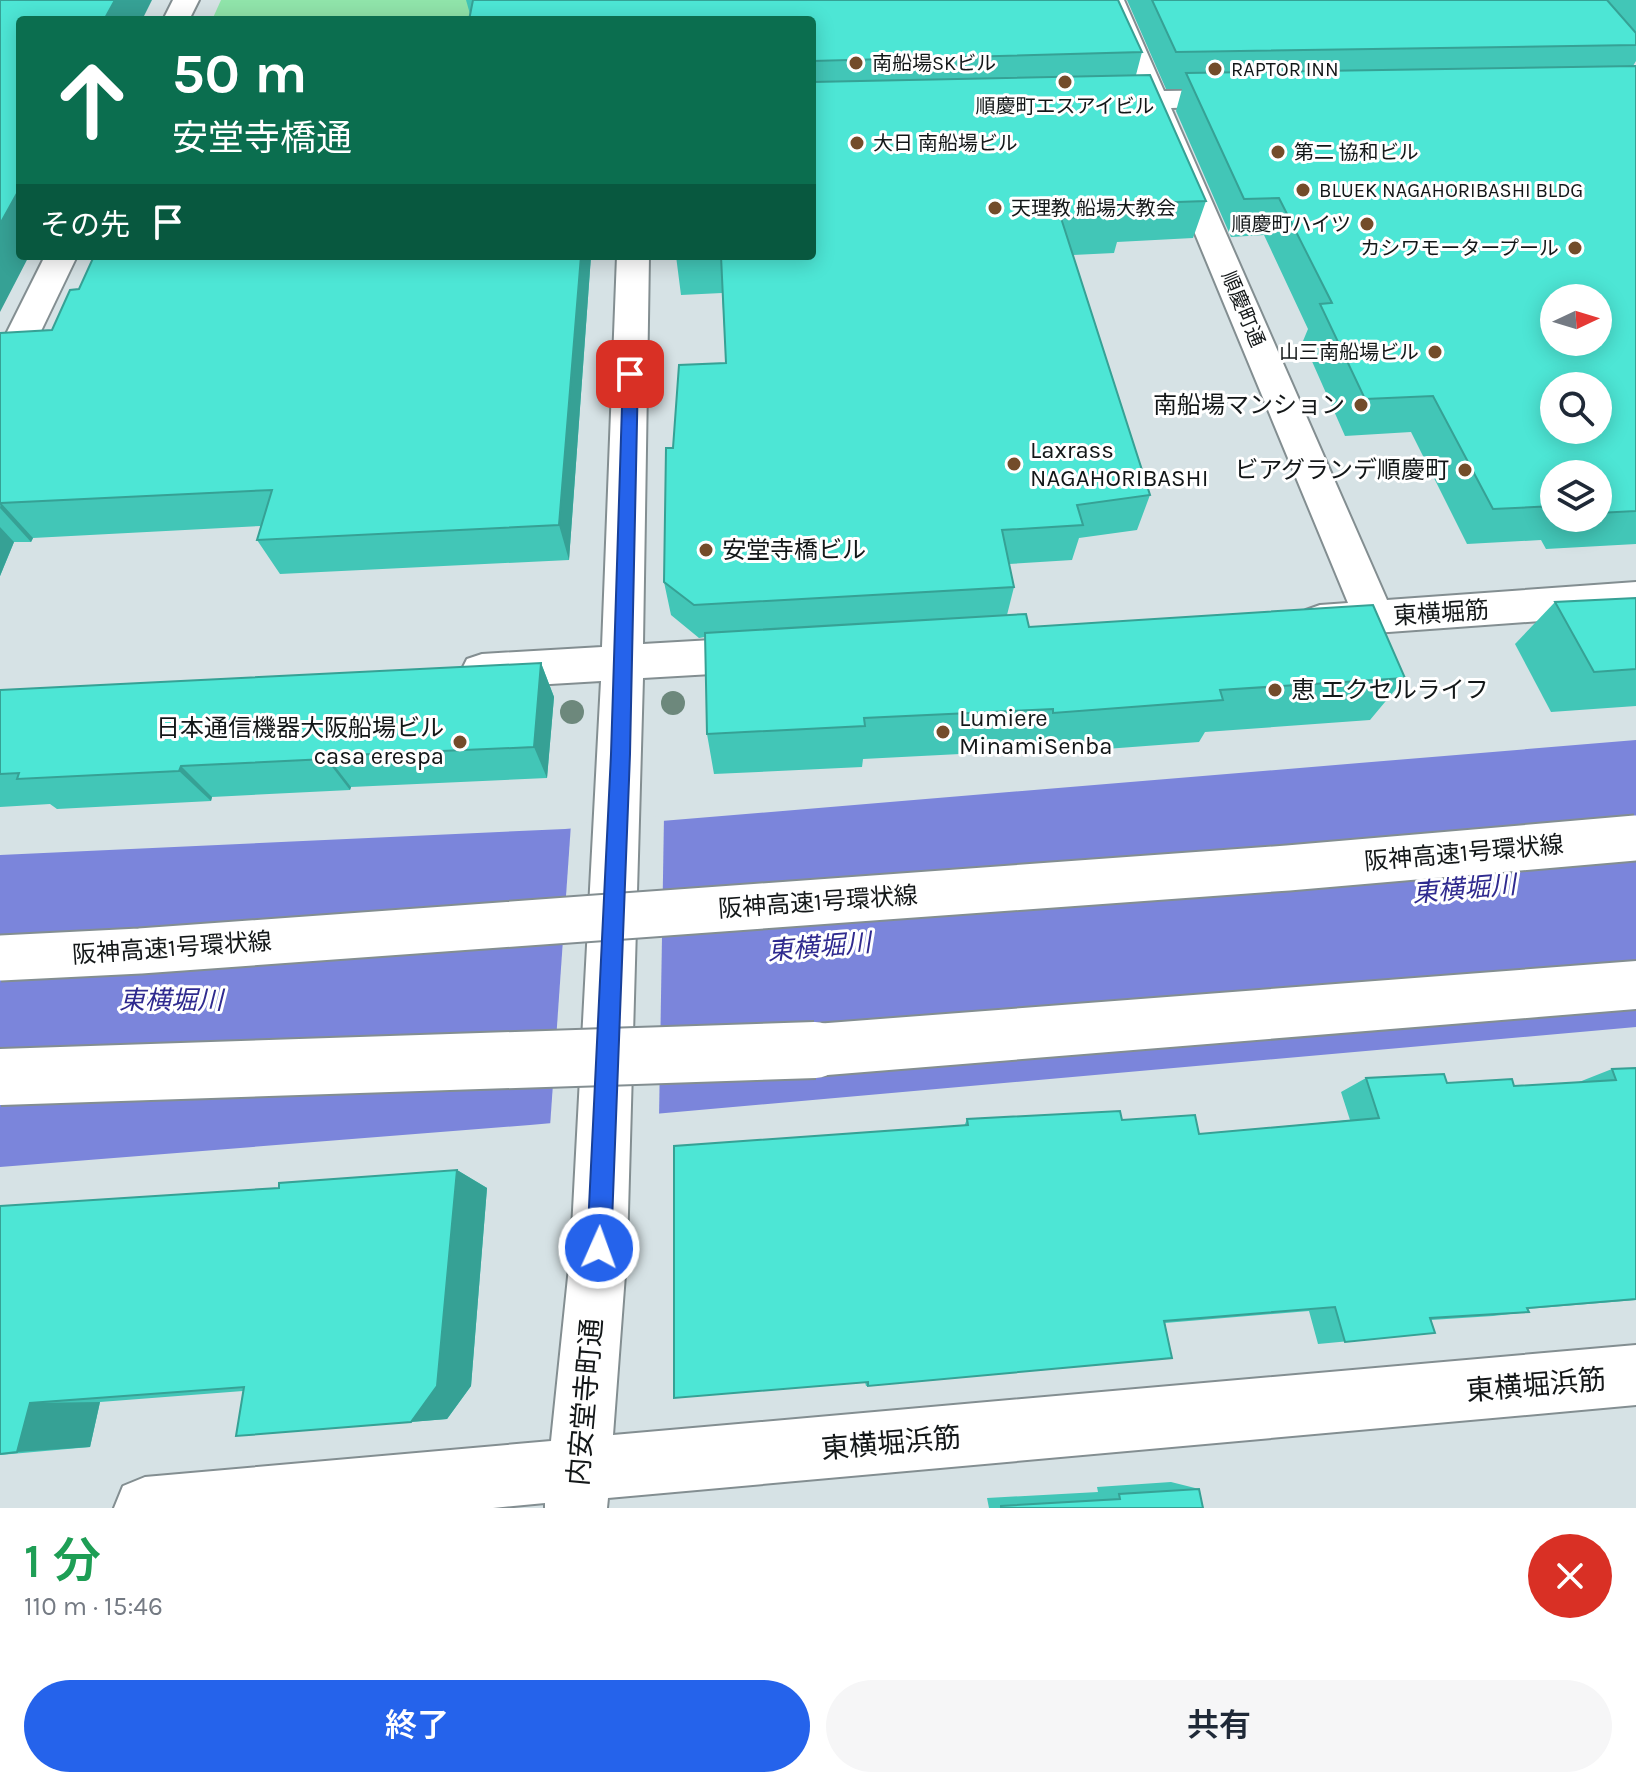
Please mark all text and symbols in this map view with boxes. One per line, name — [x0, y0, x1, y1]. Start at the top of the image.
text: 50 m — [172, 41, 307, 106]
icon: ahead — [40, 48, 144, 152]
place label: 南船場SKビル — [872, 52, 996, 75]
marker: 南船場SKビル — [847, 54, 865, 72]
place label: RAPTOR INN — [1231, 58, 1339, 81]
marker: RAPTOR INN — [1206, 60, 1224, 78]
marker: 順慶町エスアイビル — [1056, 73, 1074, 91]
place label: 順慶町エスアイビル — [976, 95, 1155, 118]
text: 安堂寺橋通 — [172, 117, 352, 159]
place label: 大日 南船場ビル — [873, 132, 1018, 155]
marker: 大日 南船場ビル — [848, 134, 866, 152]
place label: 第二 協和ビル — [1294, 141, 1419, 164]
marker: 第二 協和ビル — [1269, 143, 1287, 161]
place label: BLUEK NAGAHORIBASHI BLDG — [1319, 179, 1583, 202]
marker: BLUEK NAGAHORIBASHI BLDG — [1294, 181, 1312, 199]
place label: 天理教 船場大教会 — [1011, 197, 1176, 220]
marker: 天理教 船場大教会 — [986, 199, 1004, 217]
icon: arrive — [146, 200, 190, 244]
text: その先 — [40, 207, 130, 243]
place label: 順慶町ハイツ — [1231, 213, 1351, 236]
marker: 順慶町ハイツ — [1358, 215, 1376, 233]
place label: カシワモータープール — [1360, 237, 1559, 260]
marker: カシワモータープール — [1566, 239, 1584, 257]
street label: 順慶町通 — [1217, 268, 1269, 350]
north arrow — [1540, 284, 1612, 356]
map controls — [1540, 284, 1612, 532]
pin — [596, 340, 664, 408]
place label: 山三南船場ビル — [1279, 341, 1419, 364]
marker: 山三南船場ビル — [1426, 343, 1444, 361]
icon: arrive — [608, 352, 652, 396]
button: search — [1540, 372, 1612, 444]
place label: 南船場マンション — [1153, 391, 1345, 419]
marker: 南船場マンション — [1352, 396, 1370, 414]
place label: Laxrass NAGAHORIBASHI — [1030, 436, 1208, 492]
marker: Laxrass NAGAHORIBASHI — [1005, 455, 1023, 473]
place label: ビアグランデ順慶町 — [1234, 456, 1449, 484]
button: layers — [1540, 460, 1612, 532]
marker: ビアグランデ順慶町 — [1456, 461, 1474, 479]
place label: 安堂寺橋ビル — [722, 536, 866, 564]
marker: 安堂寺橋ビル — [697, 541, 715, 559]
street label: 東横堀筋 — [1392, 596, 1490, 630]
place label: 恵 エクセルライフ — [1291, 676, 1489, 704]
marker: 恵 エクセルライフ — [1266, 681, 1284, 699]
place label: Lumiere MinamiSenba — [959, 704, 1113, 760]
place label: 日本通信機器大阪船場ビル casa erespa — [156, 714, 444, 770]
marker: Lumiere MinamiSenba — [934, 723, 952, 741]
marker: 日本通信機器大阪船場ビル casa erespa — [451, 733, 469, 751]
street label: 阪神高速1号環状線 — [1363, 830, 1565, 876]
water label: 東横堀川 — [1411, 869, 1520, 909]
street label: 阪神高速1号環状線 — [717, 881, 919, 923]
street label: 阪神高速1号環状線 — [71, 927, 273, 969]
water label: 東横堀川 — [766, 927, 875, 967]
water label: 東横堀川 — [119, 985, 226, 1016]
position arrow — [557, 1206, 641, 1290]
street label: 内安堂寺町通 — [561, 1317, 609, 1487]
street label: 東横堀浜筋 — [1465, 1362, 1607, 1408]
street label: 東横堀浜筋 — [820, 1420, 962, 1466]
text: 1 分 — [24, 1533, 101, 1589]
button: close — [1528, 1534, 1612, 1618]
text: 110 m · 15:46 — [24, 1591, 163, 1622]
button: 終了 — [24, 1680, 810, 1772]
button: 共有 — [826, 1680, 1612, 1772]

